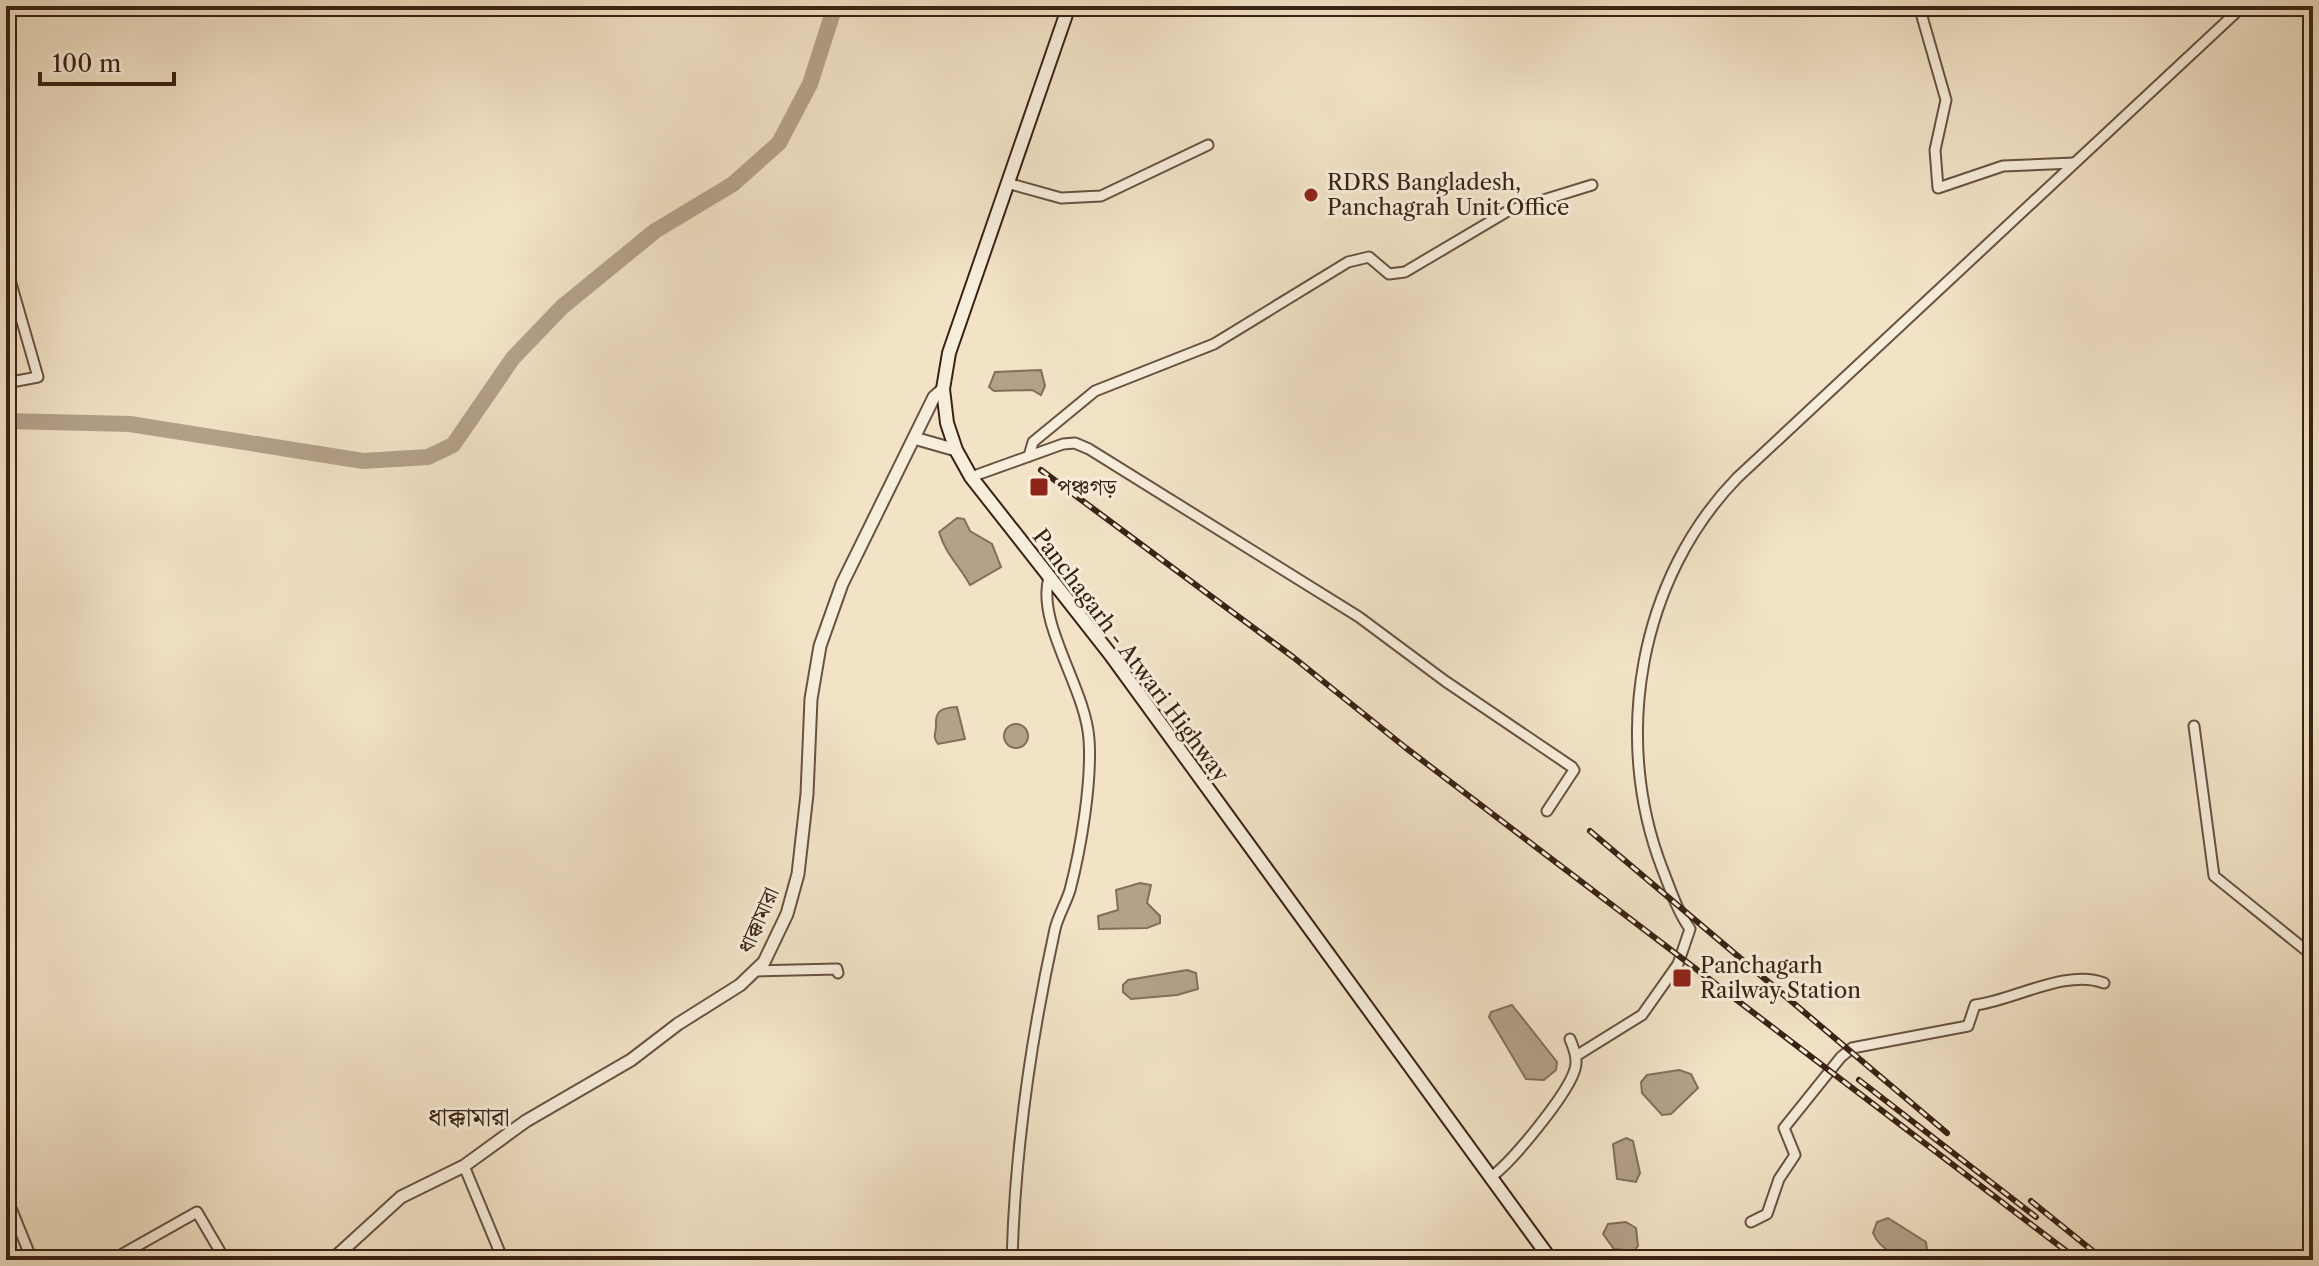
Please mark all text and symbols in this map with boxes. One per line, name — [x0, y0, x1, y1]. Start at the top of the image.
scale bar — [40, 36, 174, 86]
text: 100 m — [52, 49, 121, 78]
place label: RDRS Bangladesh, Panchagrah Unit Office — [1327, 169, 1569, 221]
marker: RDRS Bangladesh, Panchagrah Unit Office — [1302, 186, 1320, 204]
place label: পঞ্চগড় — [1057, 474, 1118, 501]
marker: পঞ্চগড় — [1028, 476, 1050, 498]
street label: Panchagarh - Atwari Highway — [1027, 524, 1235, 788]
street label: ধাক্কামারা — [732, 883, 785, 957]
place label: Panchagarh Railway Station — [1700, 952, 1861, 1004]
marker: Panchagarh Railway Station — [1671, 967, 1693, 989]
district label: ধাক্কামারা — [428, 1101, 510, 1133]

